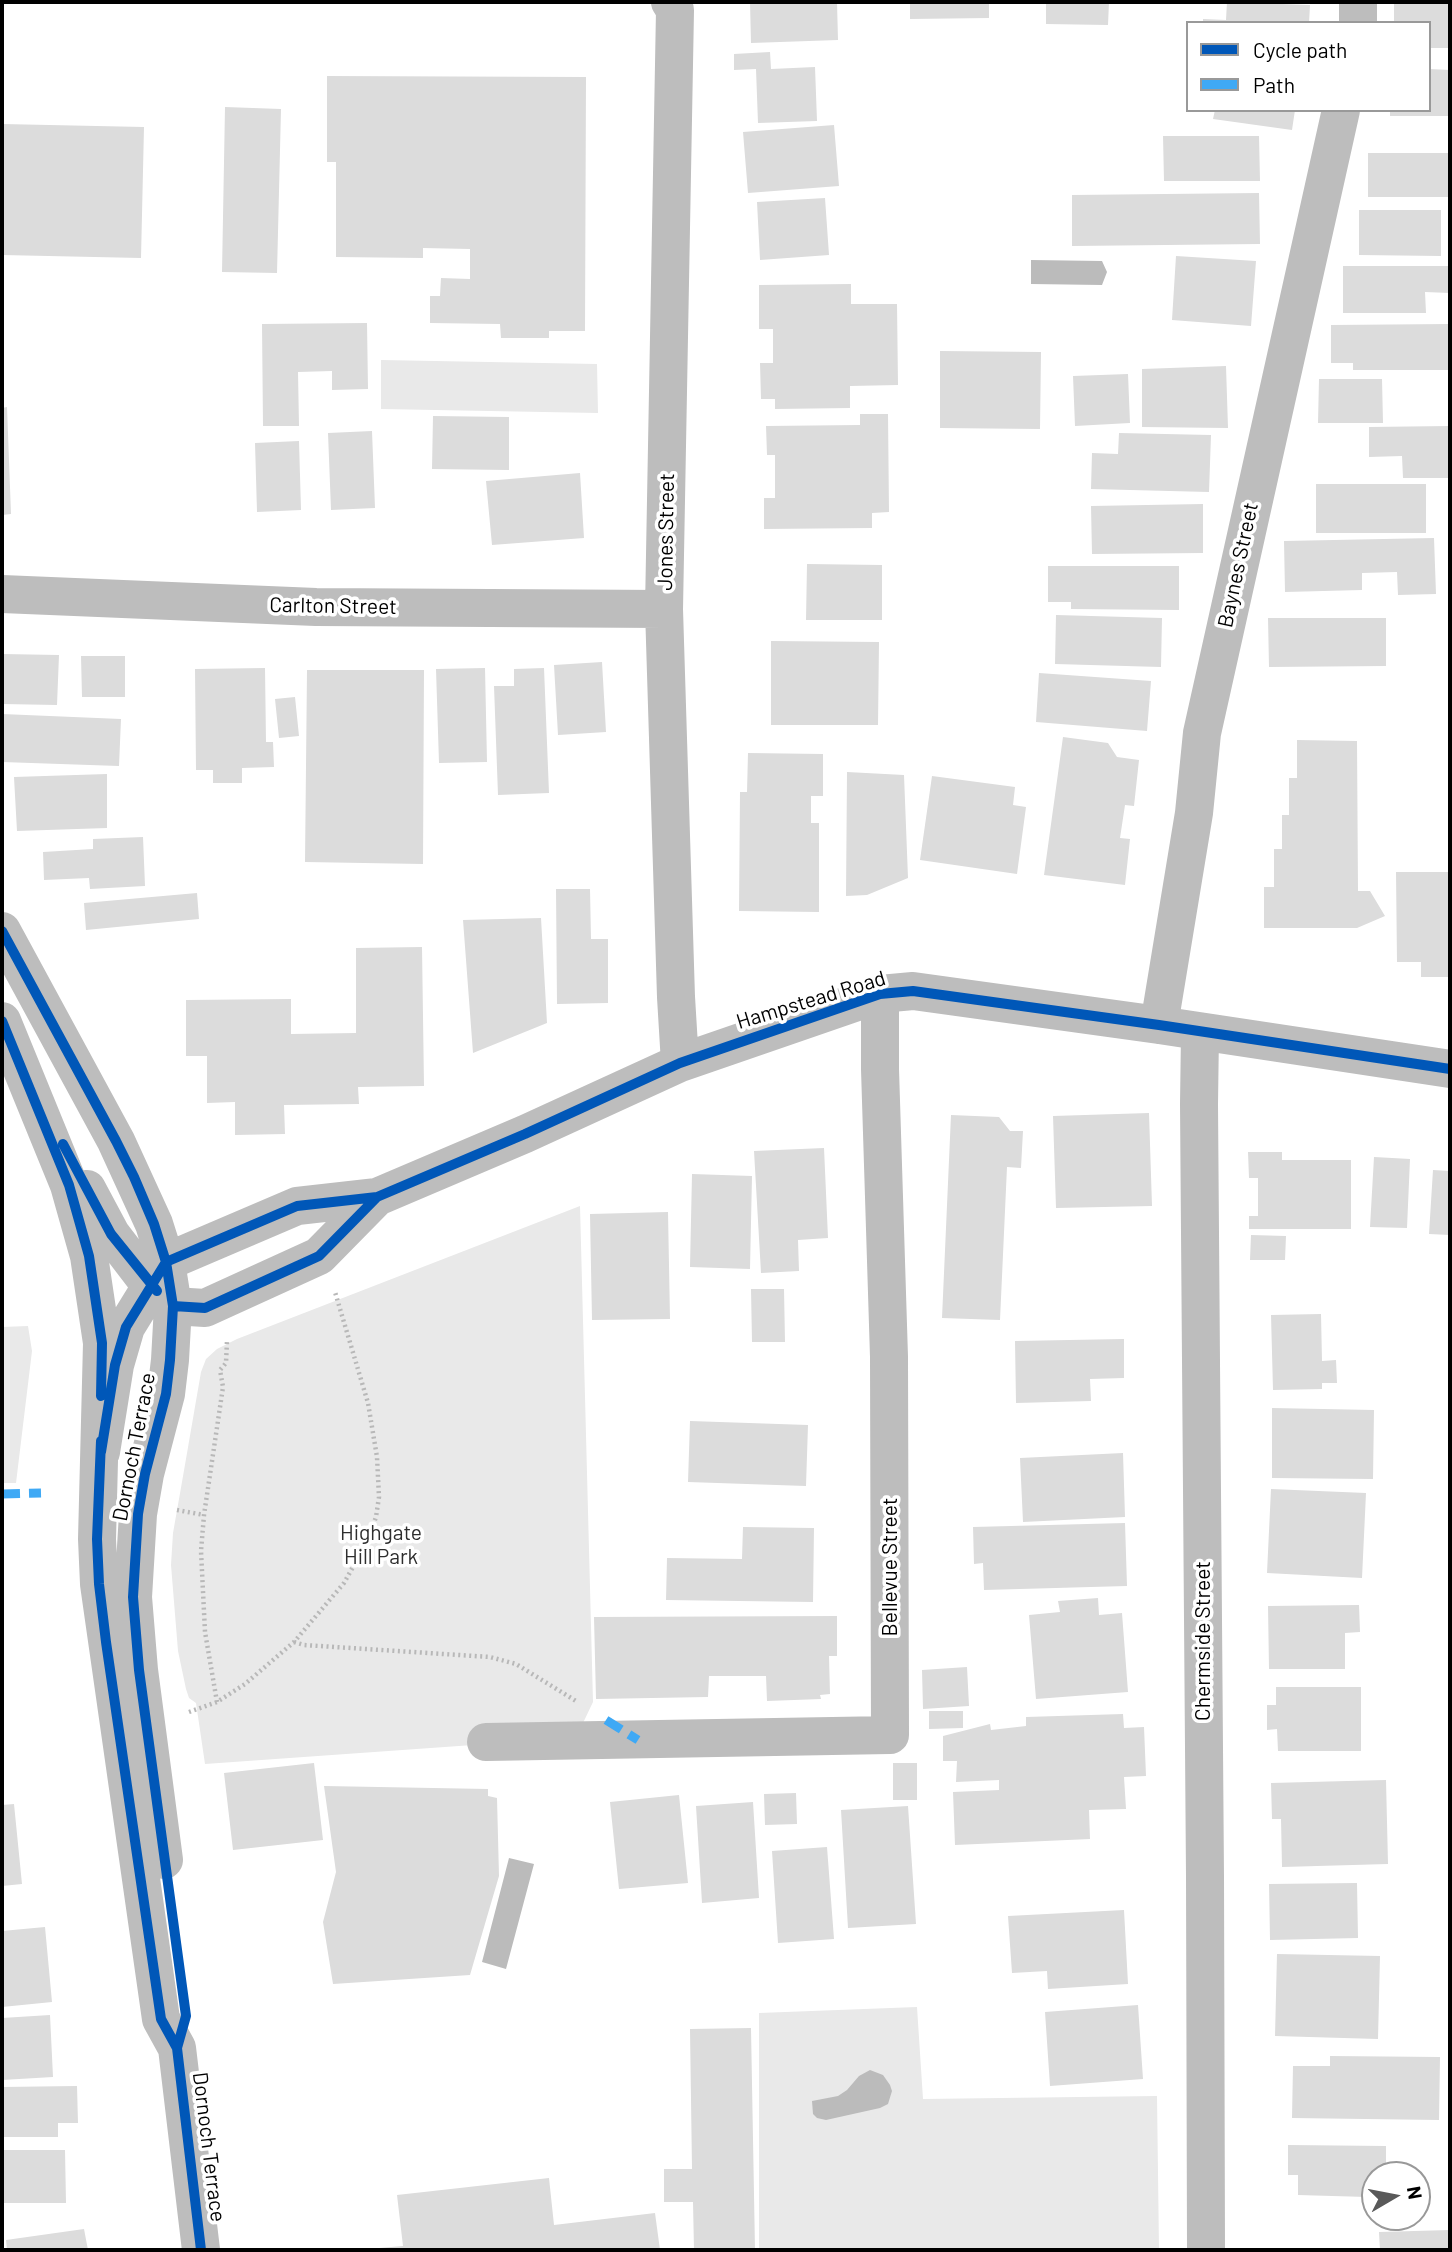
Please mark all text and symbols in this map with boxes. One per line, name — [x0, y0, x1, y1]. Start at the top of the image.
legend — [1186, 21, 1431, 112]
text: Cycle path — [1253, 37, 1347, 62]
text: Path — [1253, 72, 1295, 97]
street label: Jones Street — [652, 473, 680, 591]
street label: Baynes Street — [1212, 500, 1264, 630]
street label: Carlton Street — [269, 592, 397, 620]
street label: Hampstead Road — [733, 965, 889, 1035]
street label: Dornoch Terrace — [107, 1371, 161, 1523]
street label: Bellevue Street — [877, 1498, 903, 1636]
park label: Highgate Hill Park — [340, 1520, 422, 1570]
street label: Chermside Street — [1190, 1561, 1216, 1721]
street label: Dornoch Terrace — [187, 2071, 231, 2223]
north arrow — [1361, 2161, 1431, 2231]
text: N — [1403, 2184, 1428, 2201]

